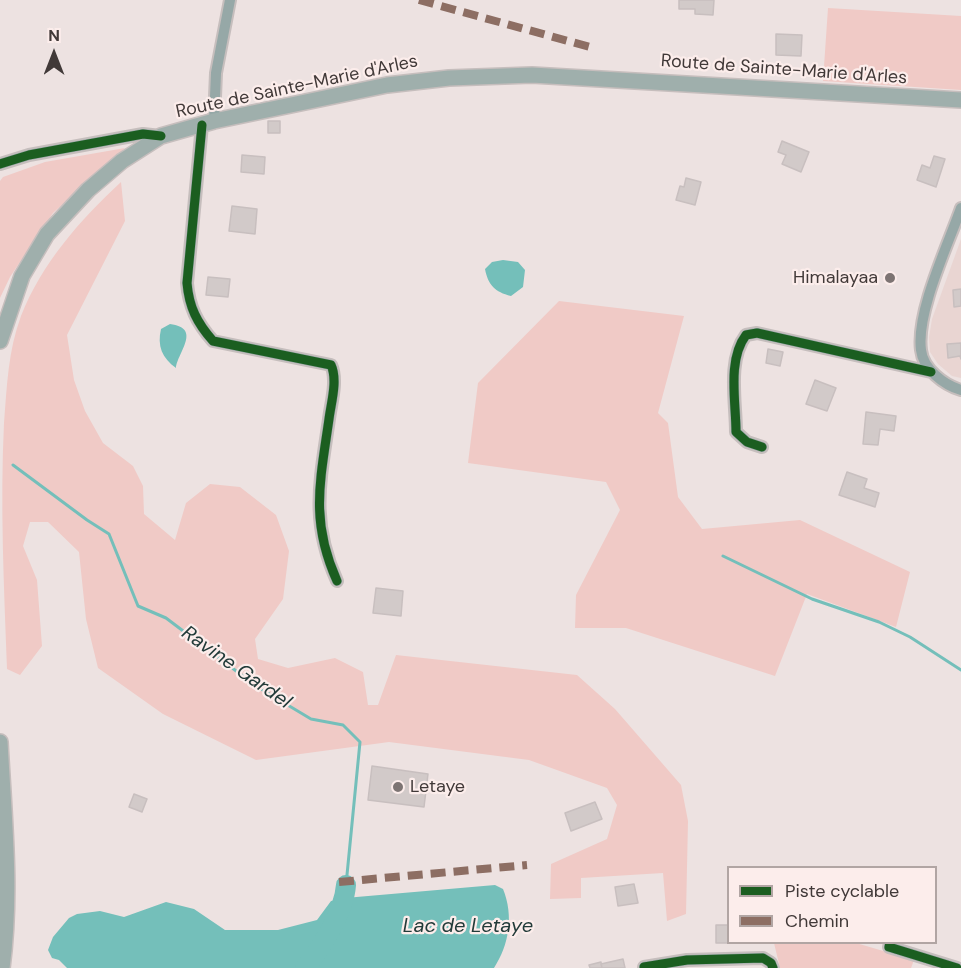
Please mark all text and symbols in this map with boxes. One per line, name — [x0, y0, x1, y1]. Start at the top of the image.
north arrow — [24, 24, 84, 84]
text: N — [48, 25, 60, 46]
street label: Route de Sainte-Marie d'Arles — [174, 51, 420, 123]
street label: Route de Sainte-Marie d'Arles — [660, 51, 908, 89]
place label: Himalayaa — [793, 267, 878, 289]
marker: Himalayaa — [883, 271, 897, 285]
water label: Ravine Gardel — [177, 621, 295, 715]
place label: Letaye — [410, 776, 465, 798]
marker: Letaye — [391, 780, 405, 794]
legend — [727, 866, 937, 944]
text: Piste cyclable — [785, 879, 899, 903]
text: Chemin — [785, 909, 849, 933]
water label: Lac de Letaye — [403, 915, 533, 939]

